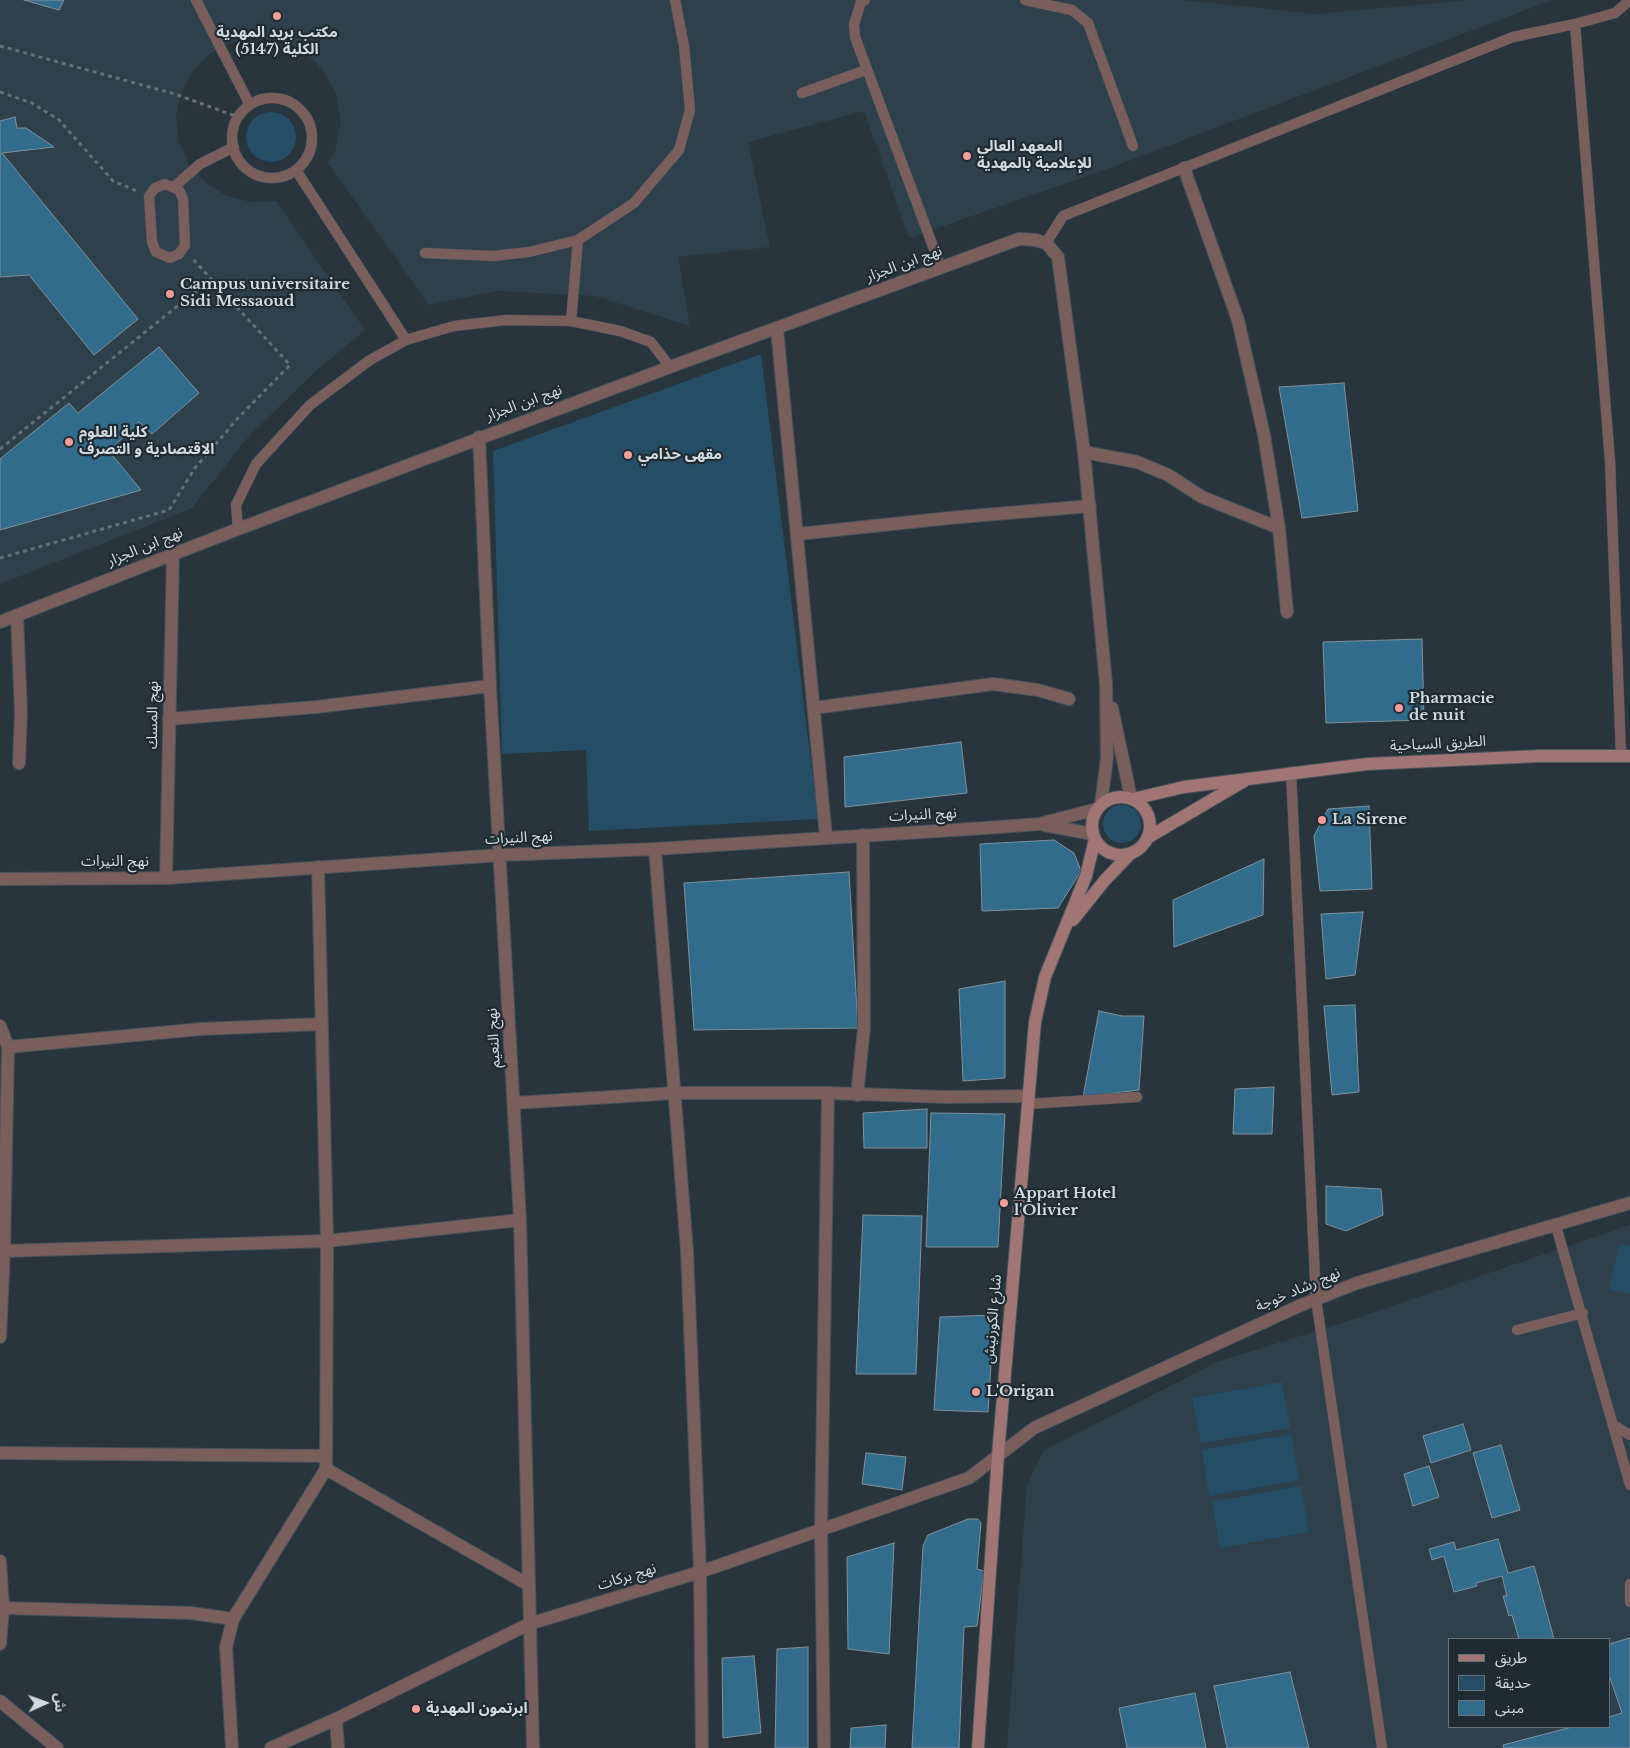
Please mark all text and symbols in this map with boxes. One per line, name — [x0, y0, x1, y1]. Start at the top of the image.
marker: مكتب بريد المهدية الكلية (5147) — [271, 10, 283, 22]
place label: مكتب بريد المهدية الكلية (5147) — [216, 24, 338, 59]
place label: المعهد العالي للإعلامية بالمهدية — [977, 138, 1092, 173]
marker: المعهد العالي للإعلامية بالمهدية — [961, 150, 973, 162]
street label: نهج ابن الجزار — [863, 242, 945, 286]
place label: Campus universitaire Sidi Messaoud — [180, 276, 350, 311]
marker: Campus universitaire Sidi Messaoud — [164, 288, 176, 300]
street label: نهج ابن الجزار — [483, 381, 565, 425]
place label: كلية العلوم الاقتصادية و التصرف — [79, 424, 214, 459]
marker: كلية العلوم الاقتصادية و التصرف — [63, 436, 75, 448]
place label: مقهى حذامي — [638, 446, 722, 464]
marker: مقهى حذامي — [622, 449, 634, 461]
street label: نهج ابن الجزار — [104, 524, 186, 570]
street label: نهج المسك — [143, 681, 163, 749]
place label: Pharmacie de nuit — [1409, 690, 1494, 725]
marker: Pharmacie de nuit — [1393, 702, 1405, 714]
street label: الطريق السياحية — [1389, 732, 1487, 756]
street label: نهج النيرات — [889, 804, 957, 826]
place label: La Sirene — [1332, 811, 1407, 829]
marker: La Sirene — [1316, 814, 1328, 826]
street label: نهج النيرات — [485, 827, 553, 849]
street label: نهج النيرات — [81, 853, 149, 871]
street label: نهج النعيم — [483, 1008, 505, 1068]
place label: Appart Hotel l'Olivier — [1014, 1185, 1116, 1220]
marker: Appart Hotel l'Olivier — [998, 1197, 1010, 1209]
street label: نهج رشاد خوجة — [1253, 1264, 1343, 1316]
street label: شارع الكورنيش — [980, 1274, 1006, 1364]
place label: L'Origan — [986, 1383, 1055, 1401]
marker: L'Origan — [970, 1386, 982, 1398]
street label: نهج بركات — [595, 1560, 659, 1594]
legend — [1448, 1638, 1610, 1728]
text: طريق — [1495, 1648, 1527, 1667]
text: حديقة — [1495, 1673, 1531, 1692]
north arrow — [20, 1678, 70, 1728]
text: ش — [51, 1693, 69, 1712]
text: مبنى — [1495, 1698, 1524, 1717]
place label: ابرتمون المهدية — [426, 1700, 528, 1718]
marker: ابرتمون المهدية — [410, 1703, 422, 1715]

